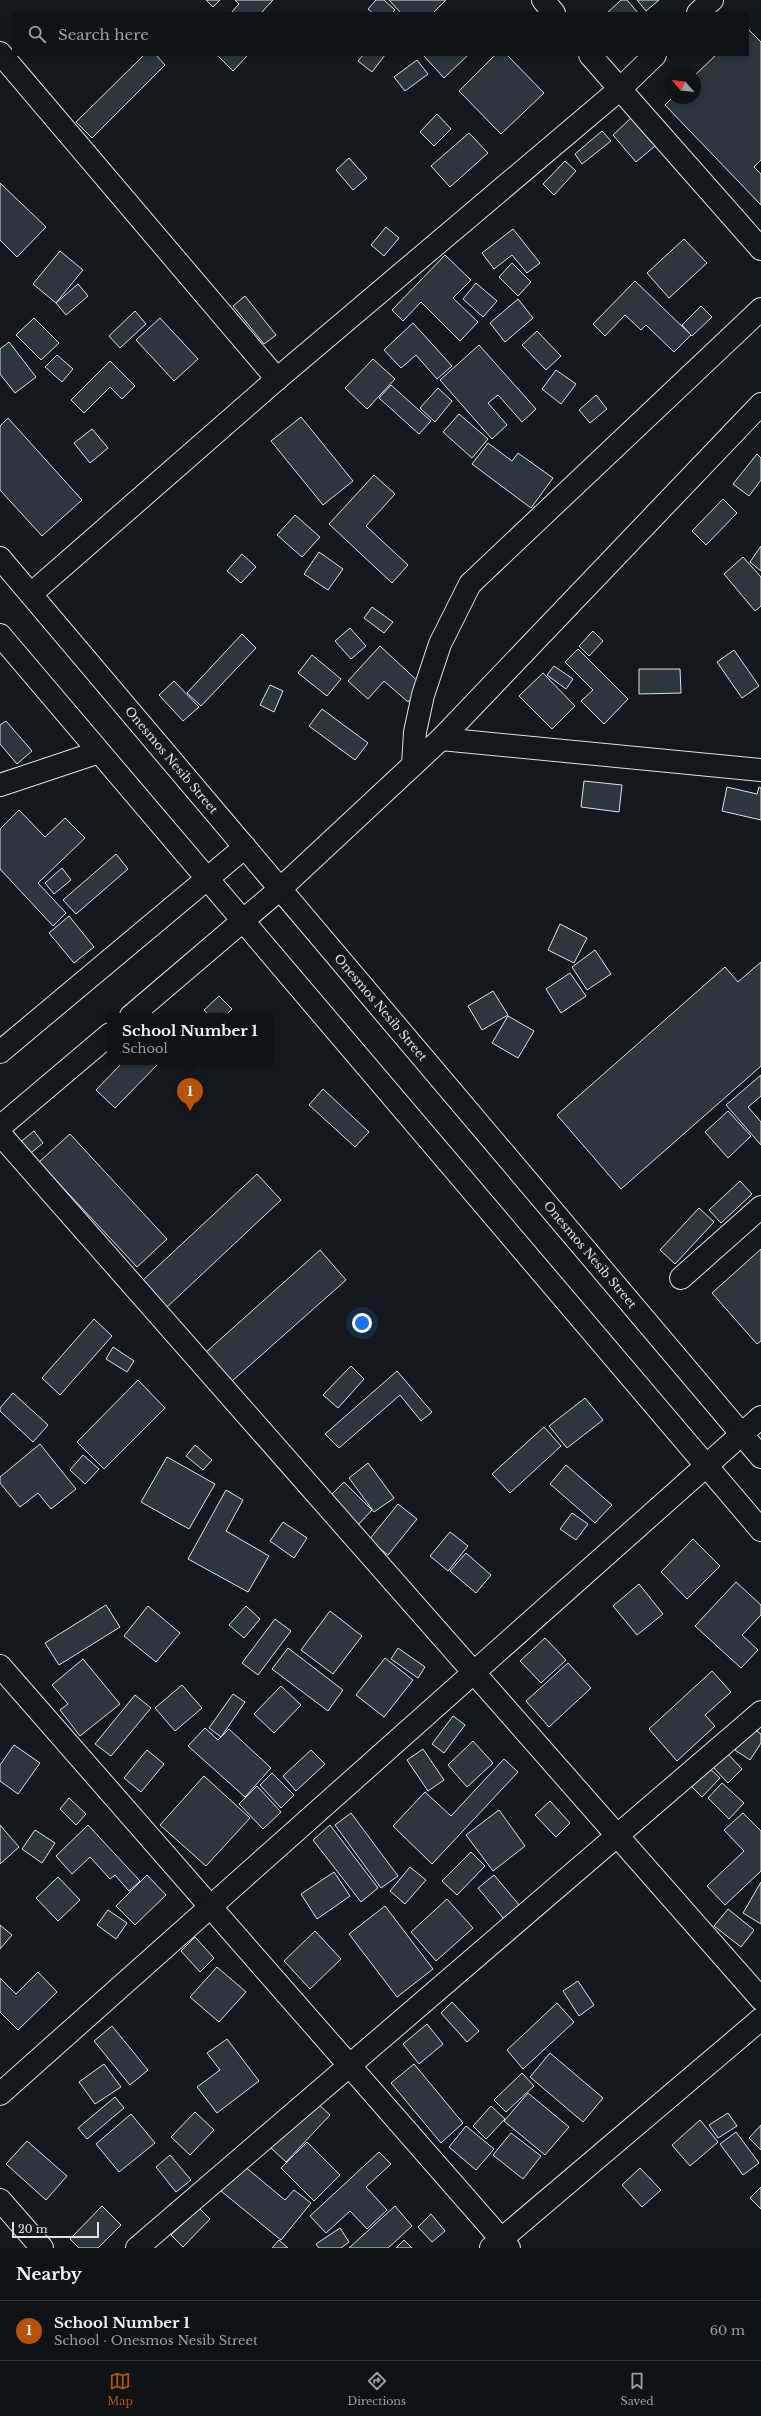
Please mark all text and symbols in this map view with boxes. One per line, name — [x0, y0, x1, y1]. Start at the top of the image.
search box — [12, 12, 749, 56]
icon: search — [26, 23, 48, 45]
text: Search here — [58, 25, 149, 44]
north arrow — [665, 68, 701, 104]
street label: Onesmos Nesib Street — [122, 703, 222, 817]
street label: Onesmos Nesib Street — [331, 950, 431, 1064]
popup — [107, 1013, 273, 1065]
text: School Number 1 — [122, 1021, 258, 1040]
text: School — [122, 1040, 168, 1057]
pin: 1 — [177, 1078, 203, 1111]
street label: Onesmos Nesib Street — [541, 1198, 640, 1312]
your location — [352, 1313, 372, 1333]
scale bar — [12, 2220, 99, 2239]
text: 20 m — [18, 2222, 48, 2236]
text: Nearby — [16, 2264, 82, 2285]
text: School Number 1 — [54, 2313, 190, 2332]
text: 1 — [26, 2322, 32, 2339]
text: 60 m — [710, 2322, 745, 2339]
text: School · Onesmos Nesib Street — [54, 2332, 258, 2349]
tab: Map — [107, 2370, 133, 2408]
tab: Directions — [347, 2370, 406, 2408]
tab: Saved — [621, 2370, 654, 2408]

